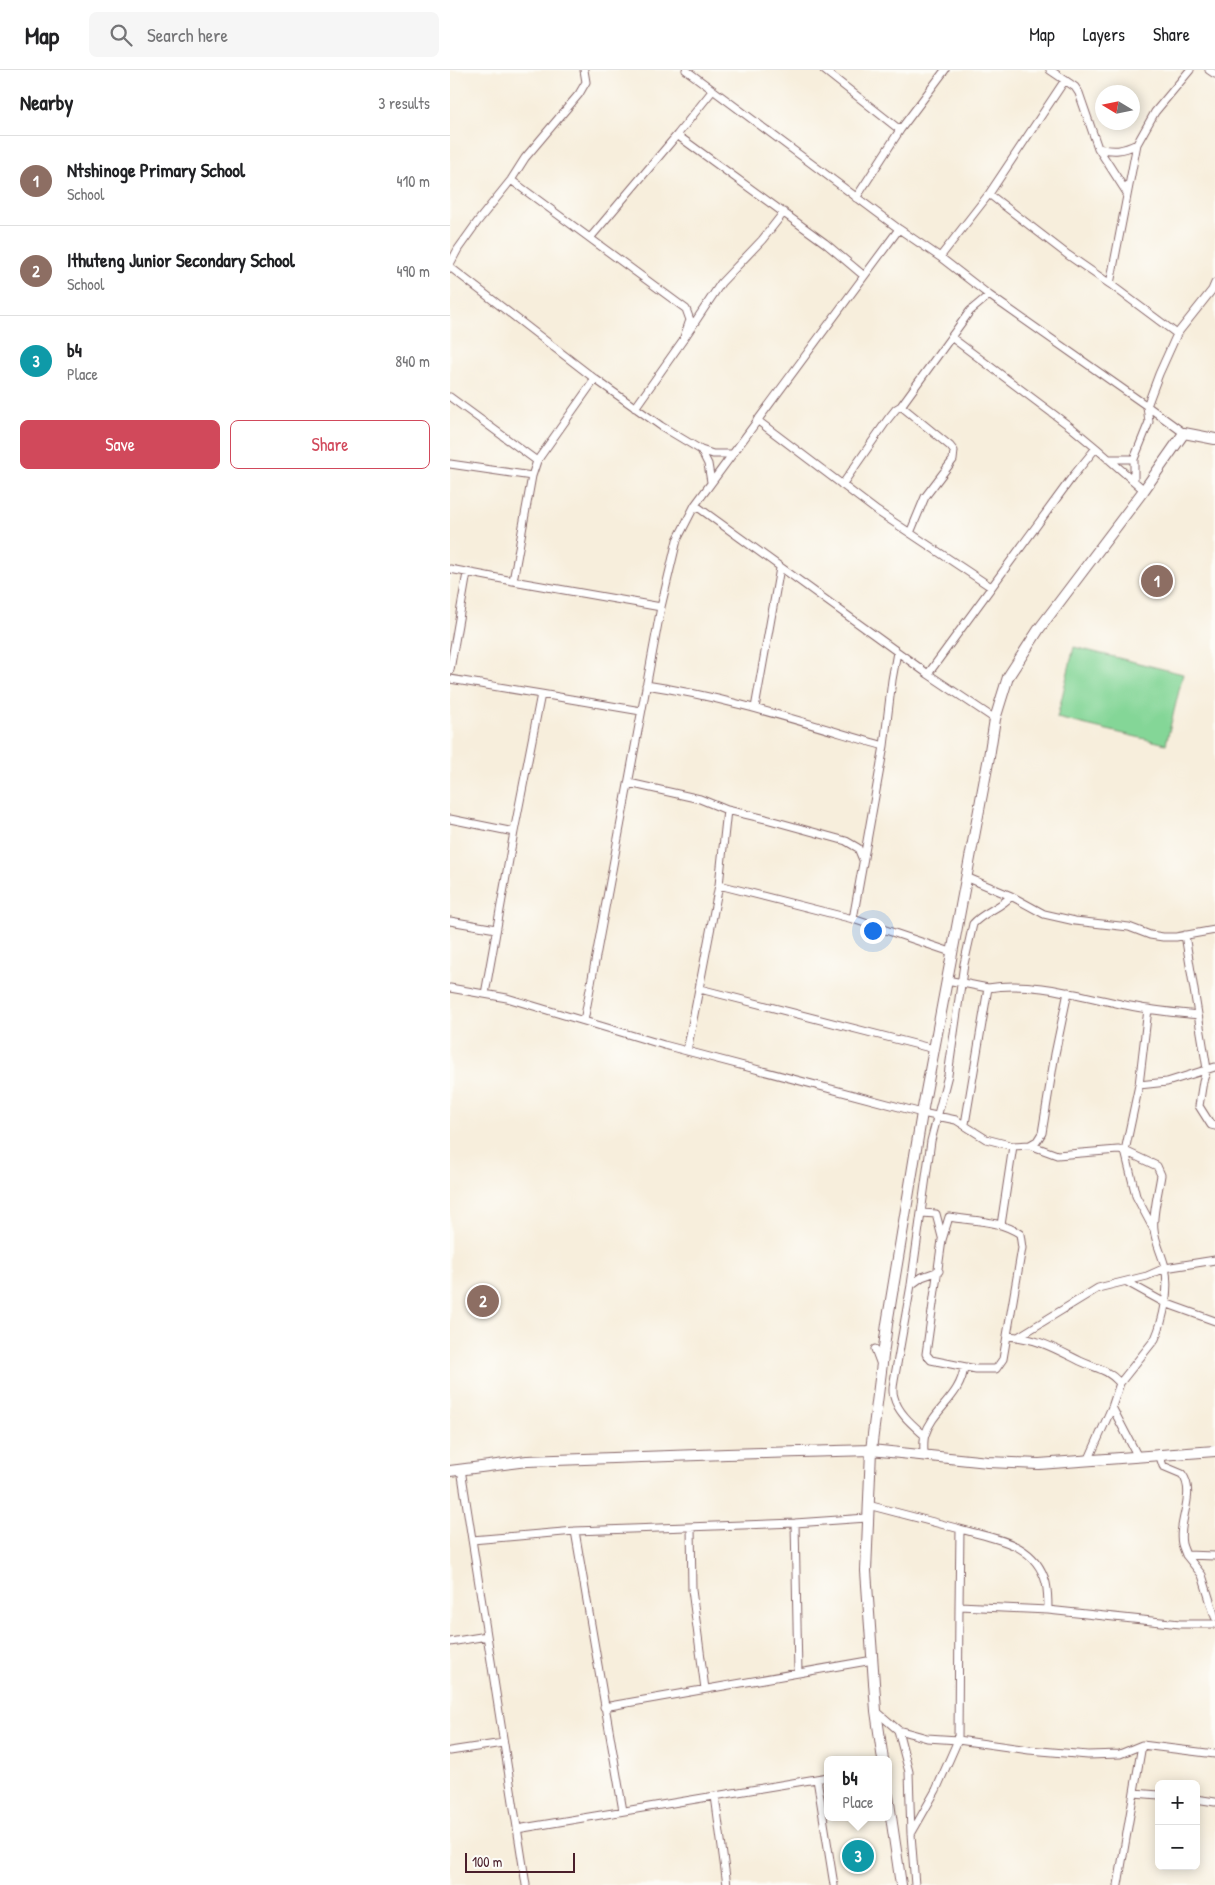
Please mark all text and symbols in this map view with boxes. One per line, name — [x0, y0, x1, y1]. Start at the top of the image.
search box — [89, 12, 439, 57]
text: Map — [25, 19, 59, 51]
icon: search — [107, 21, 135, 49]
text: Search here — [147, 22, 228, 48]
text: Map — [1029, 22, 1055, 47]
text: Layers — [1083, 22, 1125, 47]
text: Share — [1153, 22, 1190, 47]
north arrow — [1095, 85, 1140, 130]
text: Nearby — [20, 88, 73, 117]
text: 3 results — [378, 92, 430, 114]
text: Ntshinoge Primary School — [67, 157, 245, 183]
text: 1 — [33, 170, 39, 192]
text: 410 m — [396, 170, 430, 192]
text: School — [67, 183, 104, 205]
text: Ithuteng Junior Secondary School — [67, 247, 295, 273]
text: 2 — [32, 260, 40, 282]
text: 490 m — [396, 260, 430, 282]
text: School — [67, 273, 104, 295]
text: b4 — [67, 337, 82, 363]
text: 3 — [32, 350, 40, 372]
text: 840 m — [395, 350, 430, 372]
text: Place — [67, 363, 98, 385]
button: Save — [20, 420, 220, 469]
button: Share — [230, 420, 430, 469]
pin: 1 — [1141, 562, 1173, 600]
your location — [860, 918, 886, 944]
pin: 2 — [467, 1282, 499, 1320]
popup — [824, 1756, 892, 1821]
text: b4 — [843, 1765, 858, 1791]
map controls — [1155, 1780, 1200, 1870]
button: + — [1155, 1780, 1200, 1825]
text: Place — [843, 1791, 873, 1813]
button: − — [1155, 1825, 1200, 1870]
pin: 3 — [842, 1837, 874, 1875]
scale bar — [465, 1850, 575, 1873]
text: 100 m — [472, 1852, 502, 1871]

